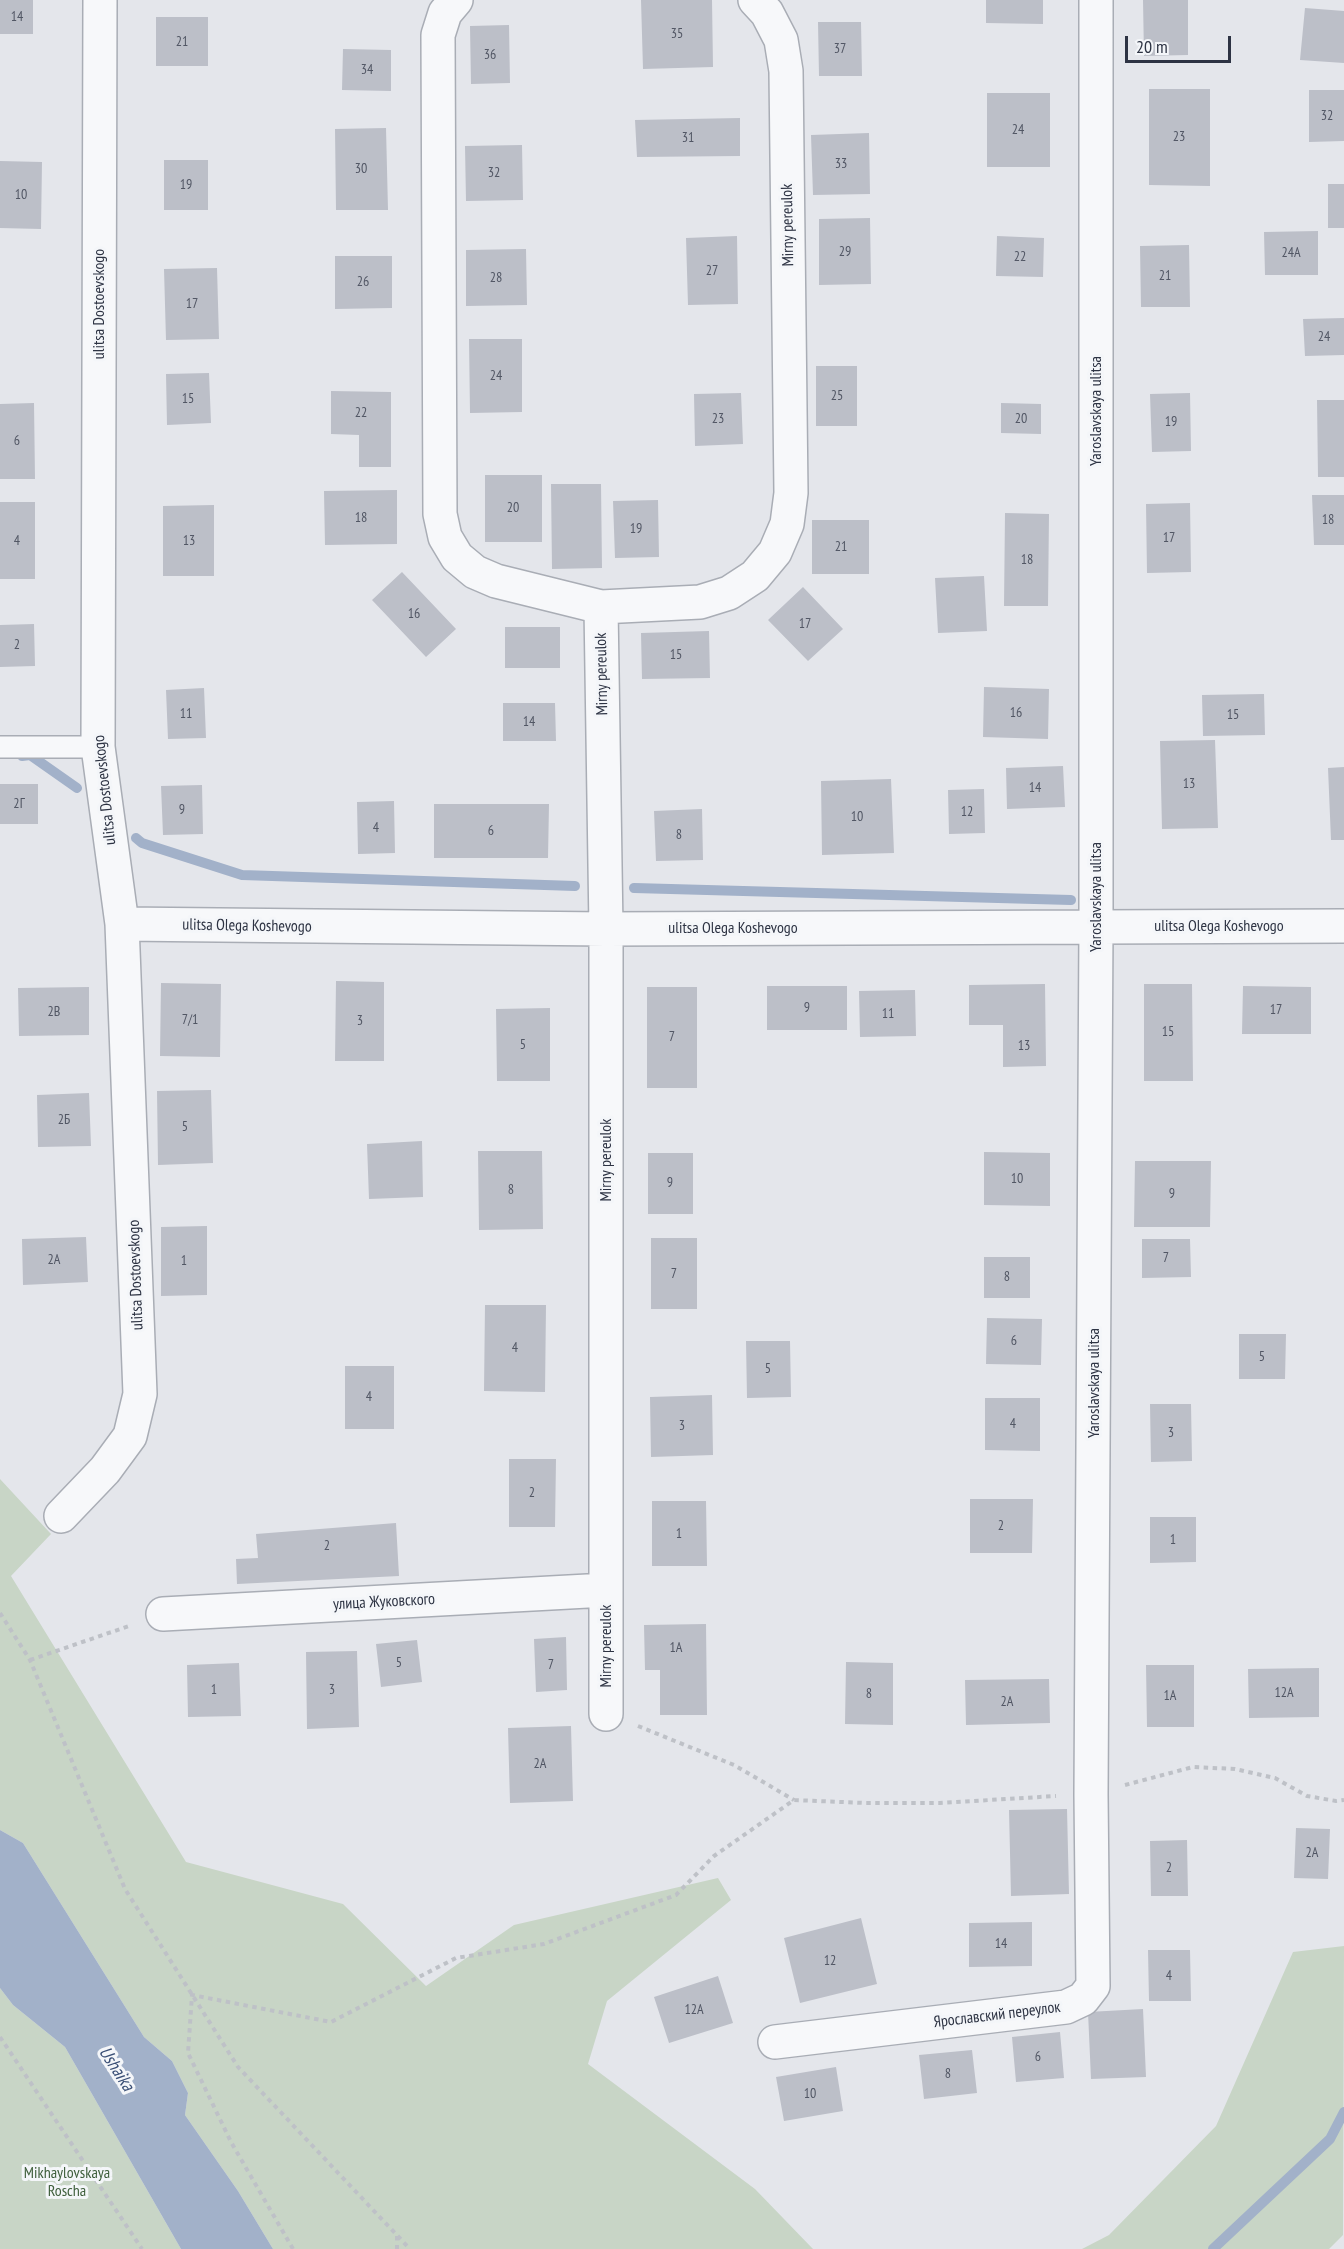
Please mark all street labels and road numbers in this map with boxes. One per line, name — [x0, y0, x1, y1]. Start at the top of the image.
street label: Mirny pereulok — [778, 183, 798, 267]
street label: ulitsa Dostoevskogo — [89, 249, 109, 359]
street label: Yaroslavskaya ulitsa — [1086, 356, 1106, 466]
street label: Mirny pereulok — [592, 632, 612, 716]
street label: ulitsa Dostoevskogo — [90, 734, 120, 846]
street label: Yaroslavskaya ulitsa — [1086, 842, 1106, 952]
street label: ulitsa Olega Koshevogo — [182, 915, 312, 937]
street label: ulitsa Olega Koshevogo — [1154, 916, 1284, 936]
street label: ulitsa Olega Koshevogo — [668, 918, 798, 938]
street label: Mirny pereulok — [596, 1119, 616, 1201]
street label: ulitsa Dostoevskogo — [124, 1220, 148, 1330]
street label: Yaroslavskaya ulitsa — [1084, 1328, 1104, 1438]
street label: улица Жуковского — [332, 1590, 436, 1614]
street label: Mirny pereulok — [596, 1605, 616, 1687]
street label: Ярославский переулок — [932, 1998, 1062, 2032]

